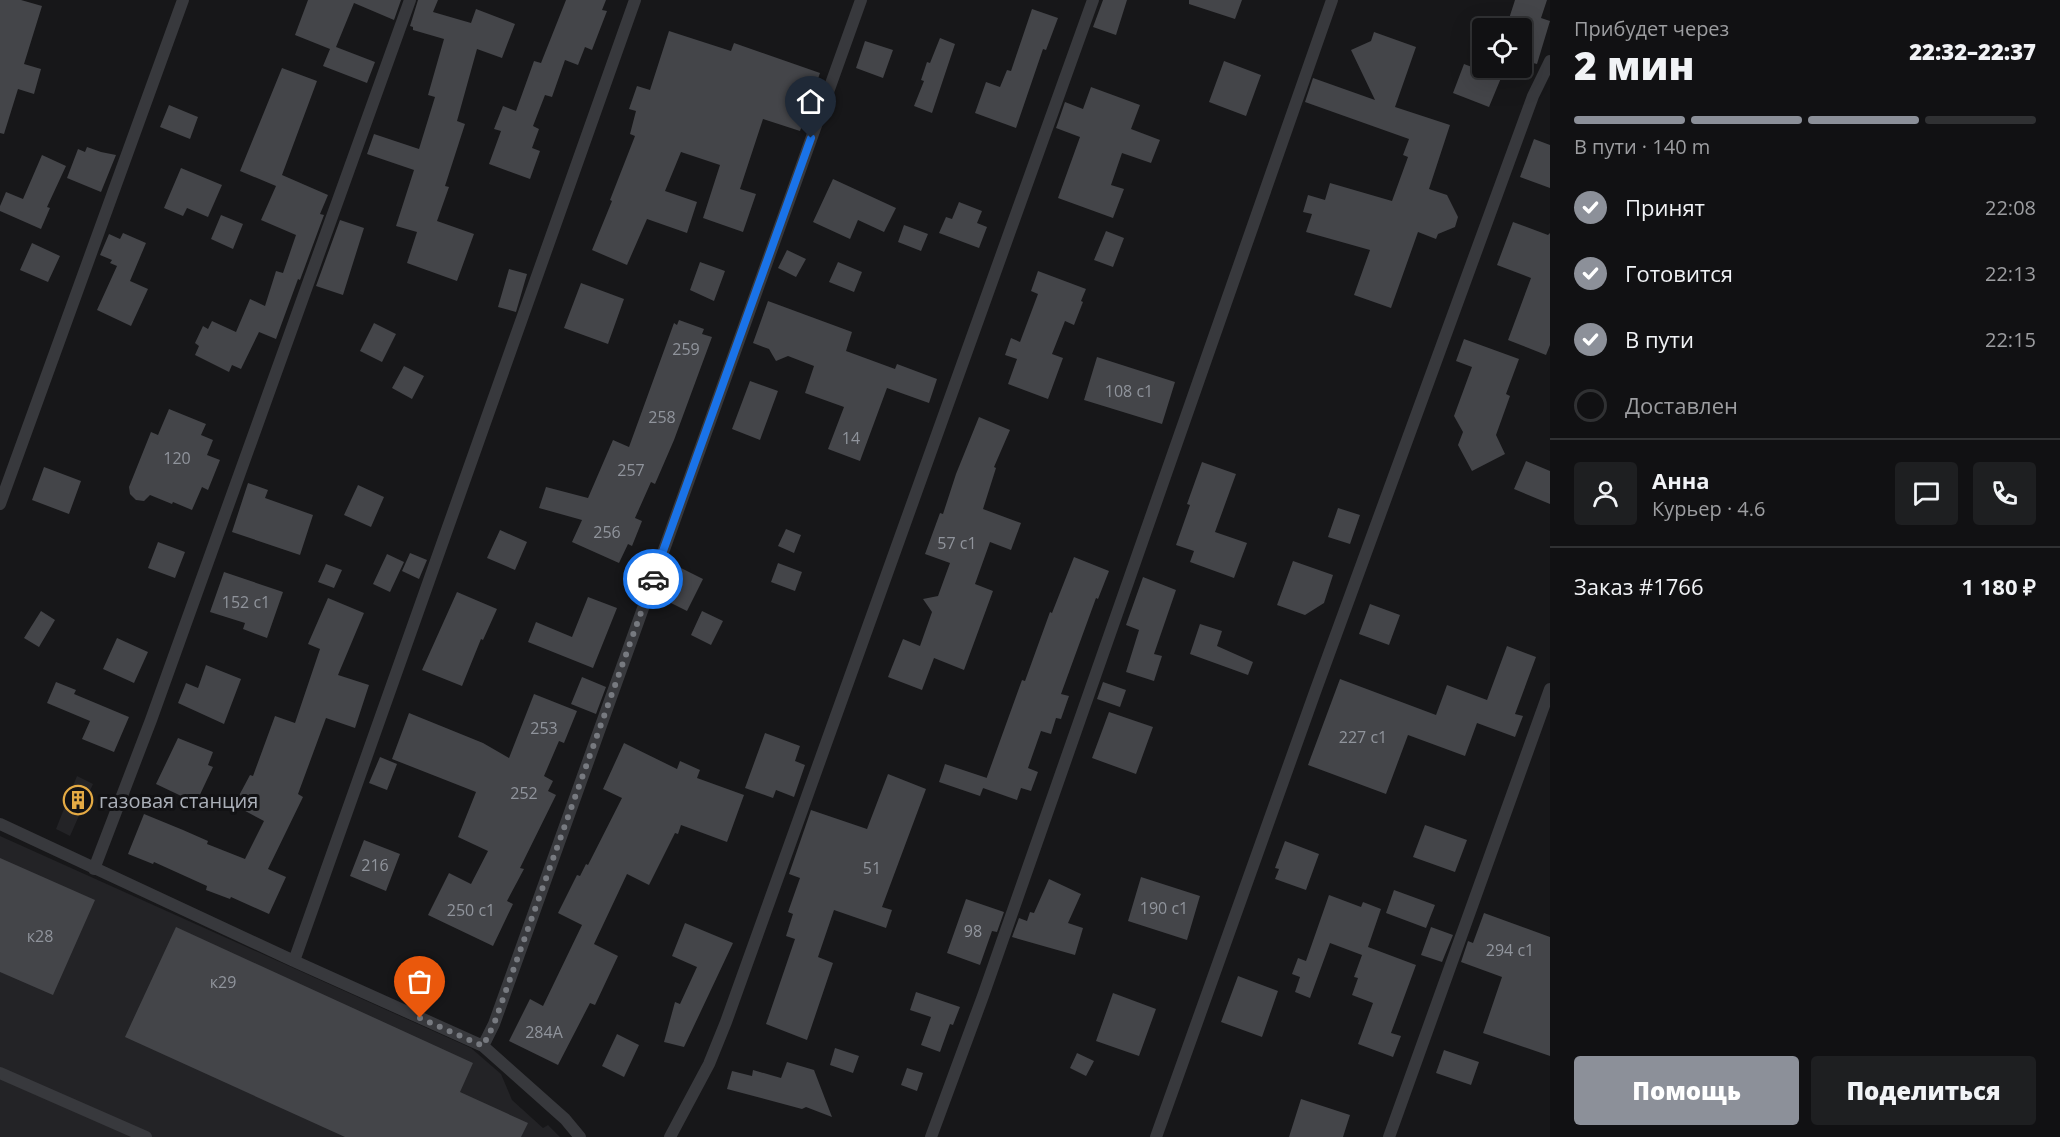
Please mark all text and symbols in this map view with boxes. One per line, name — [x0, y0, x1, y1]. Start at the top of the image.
text: Прибудет через — [1574, 15, 1729, 42]
map controls — [1472, 18, 1532, 78]
button: locate — [1472, 18, 1532, 78]
text: 22:32–22:37 — [1909, 36, 2036, 66]
text: 2 мин — [1574, 38, 1694, 91]
pin — [785, 76, 836, 138]
icon: home — [794, 85, 827, 118]
text: В пути · 140 m — [1574, 133, 1710, 160]
icon: check — [1574, 191, 1607, 224]
text: Принят — [1625, 192, 1705, 222]
text: 22:08 — [1985, 194, 2036, 221]
icon: check — [1574, 257, 1607, 290]
text: Готовится — [1625, 258, 1733, 288]
text: 22:13 — [1985, 260, 2036, 287]
icon: check — [1574, 323, 1607, 356]
text: В пути — [1625, 324, 1694, 354]
text: 22:15 — [1985, 326, 2036, 353]
house number: 259 — [672, 338, 700, 360]
house number: 108 с1 — [1105, 380, 1153, 402]
text: Доставлен — [1625, 390, 1738, 420]
house number: 258 — [648, 406, 676, 428]
house number: 14 — [842, 427, 860, 449]
house number: 120 — [163, 447, 191, 469]
house number: 257 — [617, 459, 645, 481]
button: person — [1574, 462, 1637, 525]
button: chat — [1895, 462, 1958, 525]
button: phone — [1973, 462, 2036, 525]
text: Анна — [1652, 465, 1710, 495]
text: Курьер · 4.6 — [1652, 495, 1766, 522]
house number: 256 — [593, 521, 621, 543]
house number: 57 с1 — [937, 532, 977, 554]
courier — [623, 549, 683, 609]
icon: car — [637, 563, 670, 596]
text: Заказ #1766 — [1574, 571, 1704, 601]
text: 1 180 ₽ — [1961, 571, 2036, 601]
house number: 152 с1 — [222, 591, 270, 613]
house number: 253 — [530, 717, 558, 739]
house number: 227 с1 — [1339, 726, 1387, 748]
house number: 252 — [510, 782, 538, 804]
building icon: газовая станция — [62, 784, 94, 816]
place label: газовая станция — [99, 787, 258, 814]
house number: 216 — [361, 854, 389, 876]
house number: 51 — [863, 857, 881, 879]
house number: 190 с1 — [1140, 897, 1188, 919]
house number: 250 с1 — [447, 899, 495, 921]
house number: 98 — [964, 920, 982, 942]
house number: к28 — [27, 925, 53, 947]
house number: 294 с1 — [1486, 939, 1534, 961]
pin — [394, 956, 445, 1018]
icon: bag — [403, 965, 436, 998]
house number: к29 — [210, 971, 236, 993]
house number: 284А — [525, 1021, 564, 1043]
button: Помощь — [1574, 1056, 1799, 1125]
button: Поделиться — [1811, 1056, 2036, 1125]

